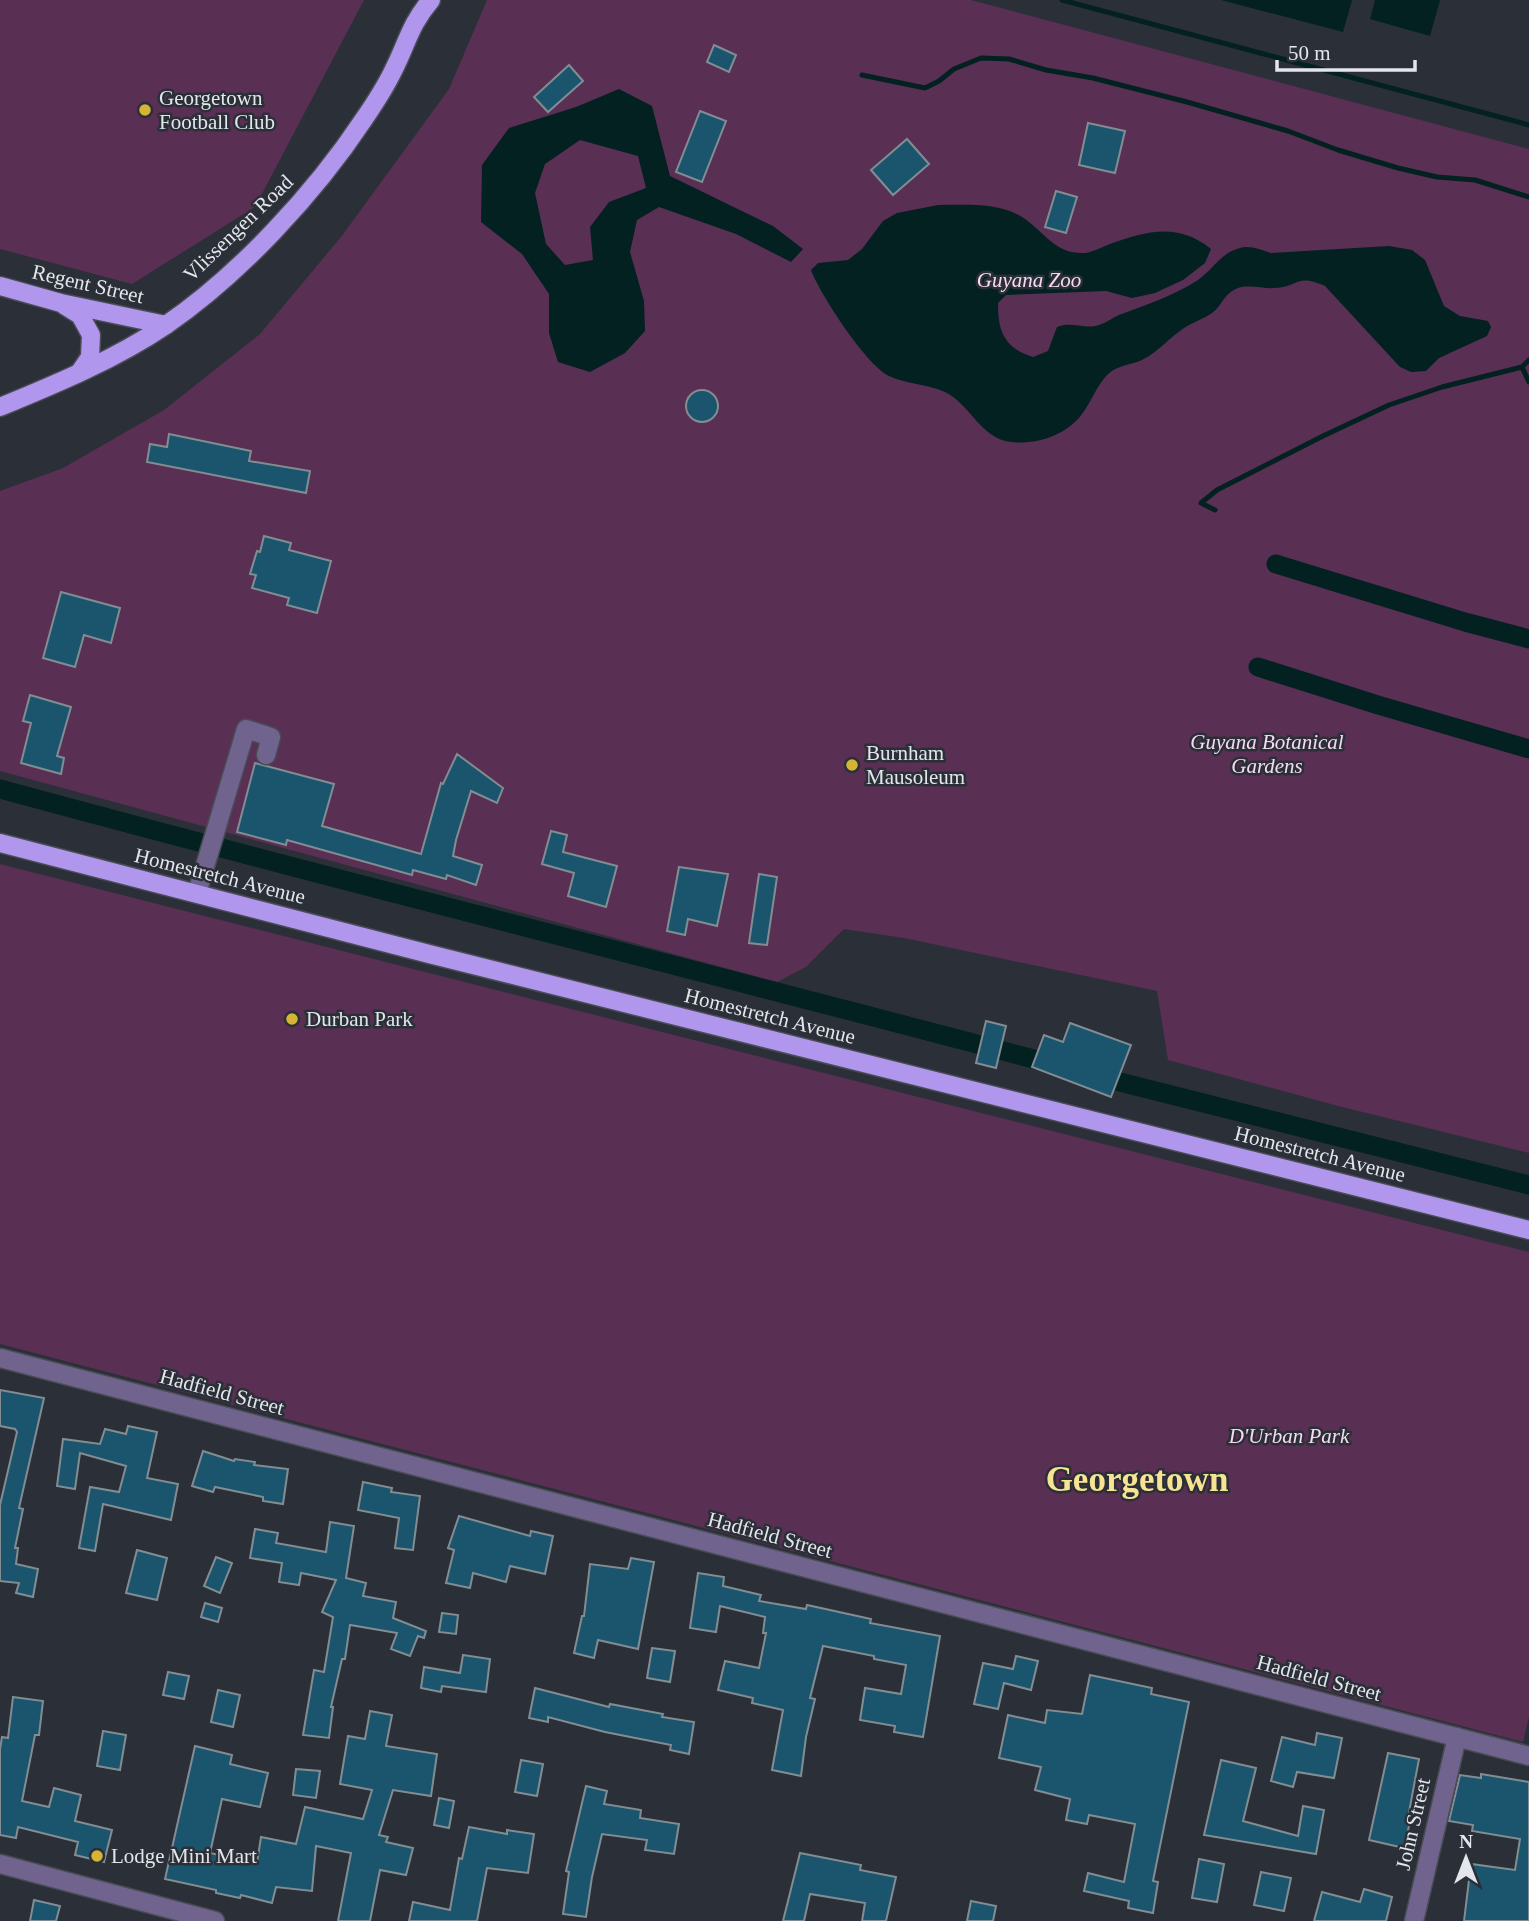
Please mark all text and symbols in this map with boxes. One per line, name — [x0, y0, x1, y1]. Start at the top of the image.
scale bar — [1277, 28, 1415, 72]
text: 50 m — [1288, 41, 1331, 65]
place label: Georgetown Football Club — [159, 86, 275, 134]
marker: Georgetown Football Club — [137, 102, 153, 118]
street label: Vlissengen Road — [178, 169, 298, 286]
street label: Regent Street — [30, 260, 146, 309]
park label: Guyana Zoo — [977, 268, 1081, 292]
park label: Guyana Botanical Gardens — [1190, 730, 1344, 778]
place label: Burnham Mausoleum — [866, 741, 965, 789]
marker: Burnham Mausoleum — [844, 757, 860, 773]
street label: Homestretch Avenue — [132, 843, 308, 909]
street label: Homestretch Avenue — [682, 983, 858, 1049]
place label: Durban Park — [306, 1007, 413, 1031]
marker: Durban Park — [284, 1011, 300, 1027]
street label: Homestretch Avenue — [1232, 1121, 1408, 1187]
street label: Hadfield Street — [157, 1364, 287, 1420]
park label: D'Urban Park — [1228, 1424, 1350, 1448]
district label: Georgetown — [1046, 1460, 1228, 1499]
street label: Hadfield Street — [705, 1507, 835, 1563]
street label: Hadfield Street — [1254, 1650, 1384, 1706]
street label: John Street — [1391, 1775, 1435, 1872]
north arrow — [1431, 1823, 1501, 1893]
text: N — [1459, 1831, 1473, 1852]
place label: Lodge Mini Mart — [111, 1844, 257, 1868]
marker: Lodge Mini Mart — [89, 1848, 105, 1864]

